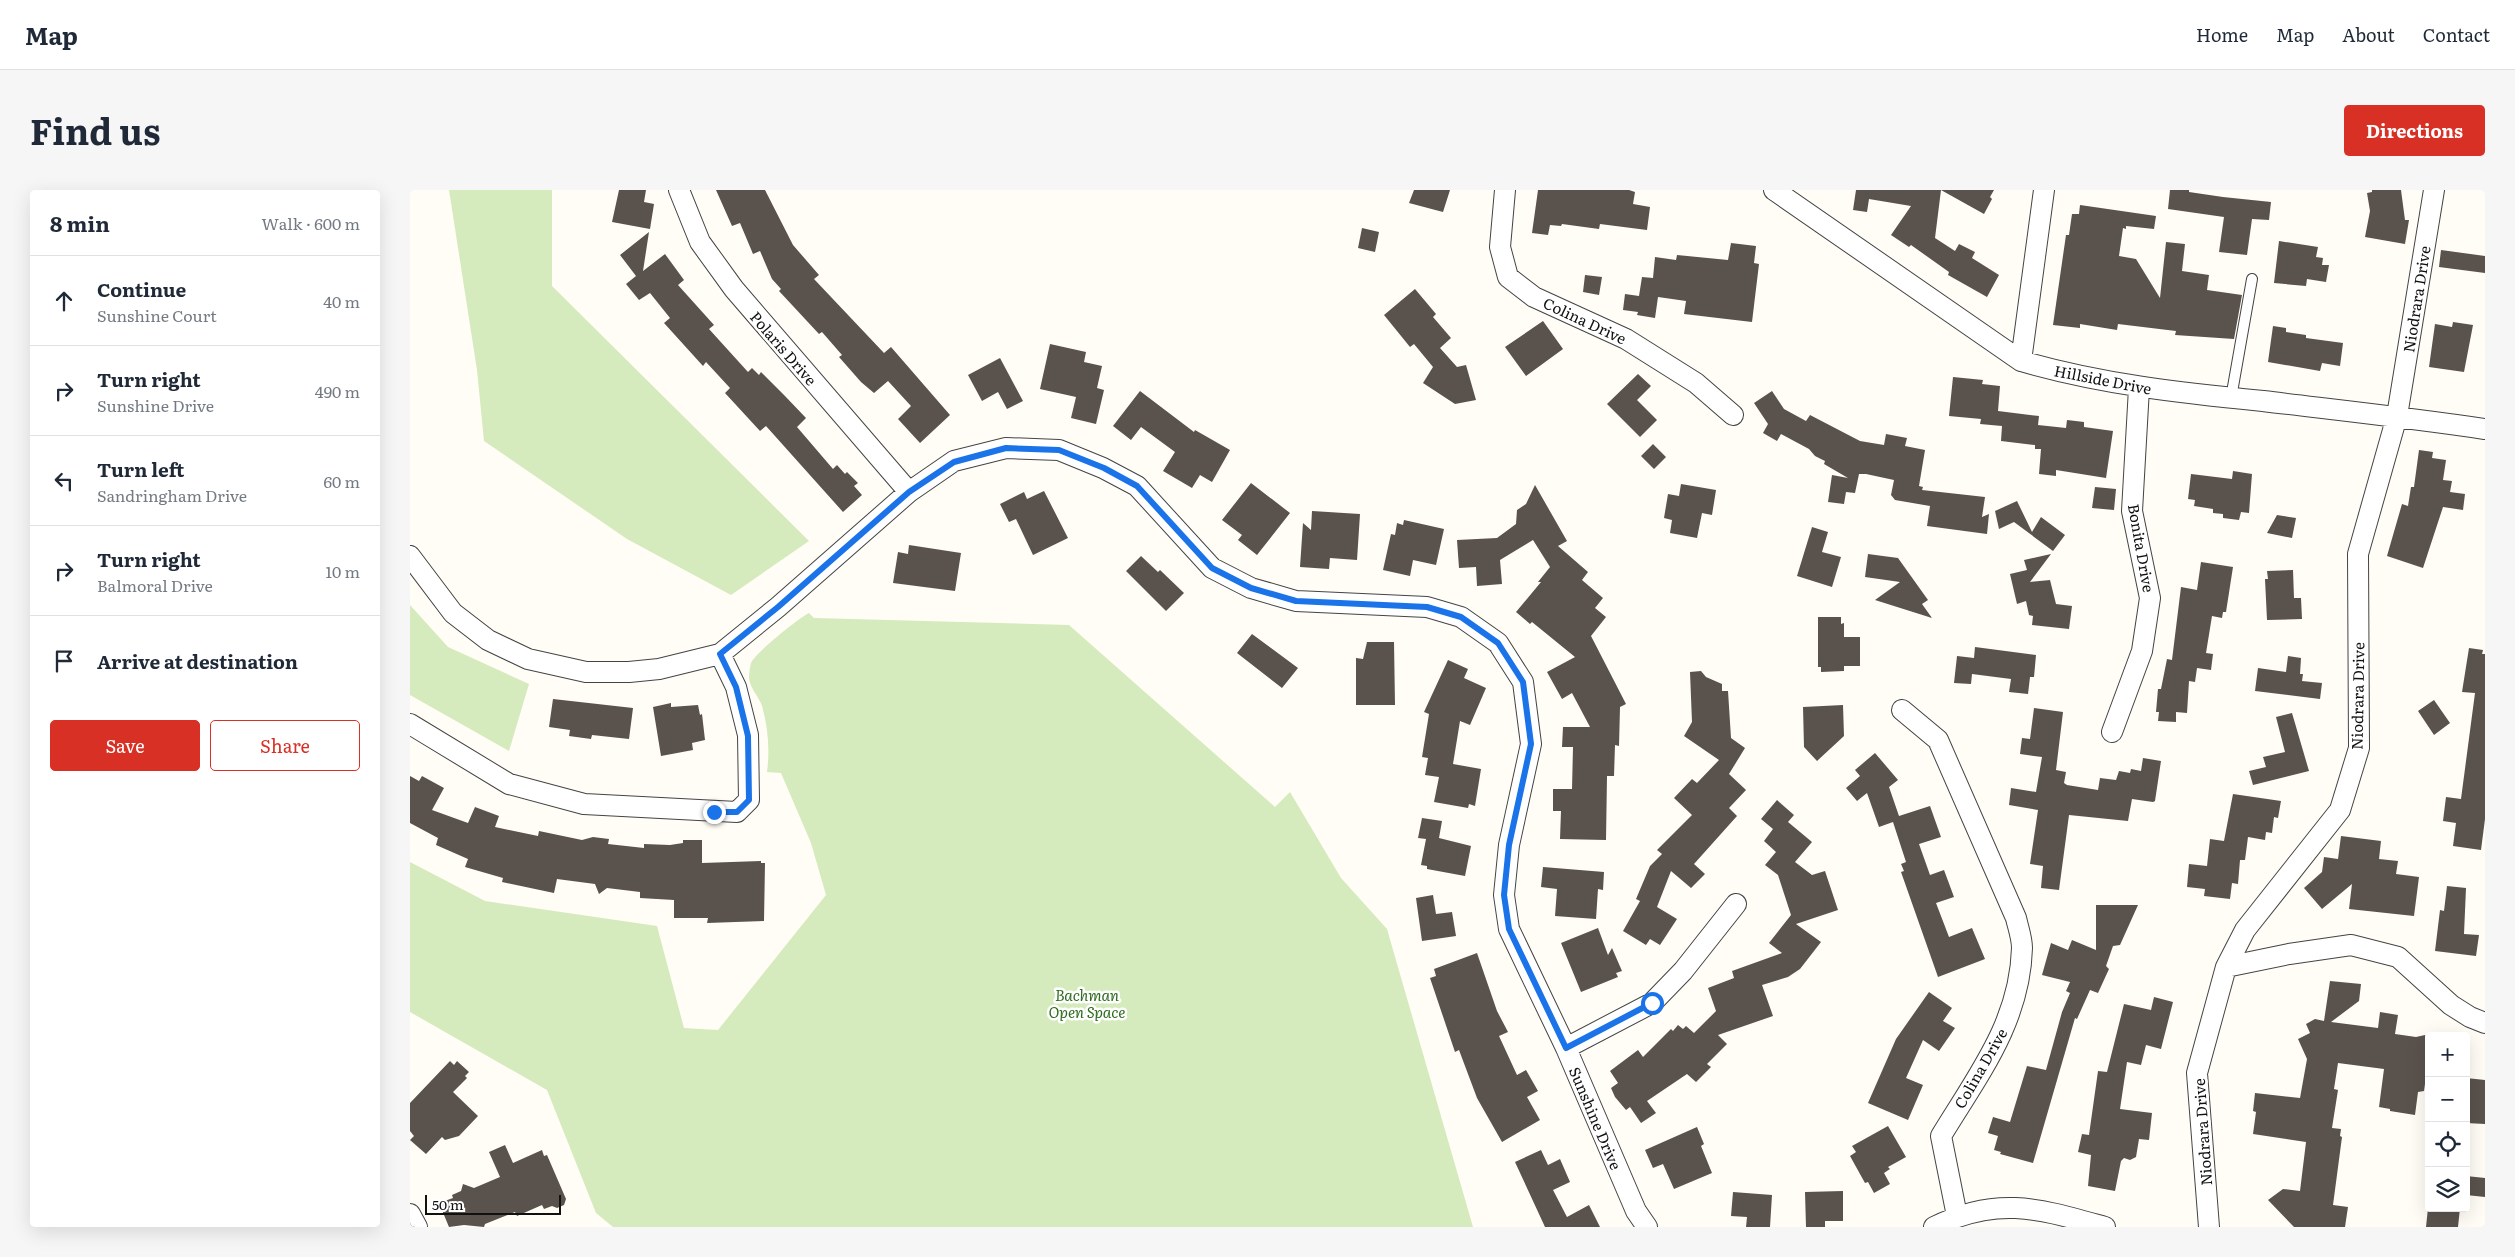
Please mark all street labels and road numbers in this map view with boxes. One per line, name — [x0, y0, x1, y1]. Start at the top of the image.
street label: Niodrara Drive — [2396, 244, 2436, 354]
street label: Colina Drive — [1540, 291, 1631, 349]
street label: Polaris Drive — [745, 306, 823, 390]
street label: Hillside Drive — [2052, 358, 2154, 400]
street label: Bonita Drive — [2123, 502, 2161, 594]
street label: Niodrara Drive — [2345, 642, 2369, 750]
street label: Colina Drive — [1948, 1023, 2012, 1113]
street label: Sunshine Drive — [1564, 1063, 1628, 1173]
street label: Niodrara Drive — [2187, 1077, 2217, 1186]

